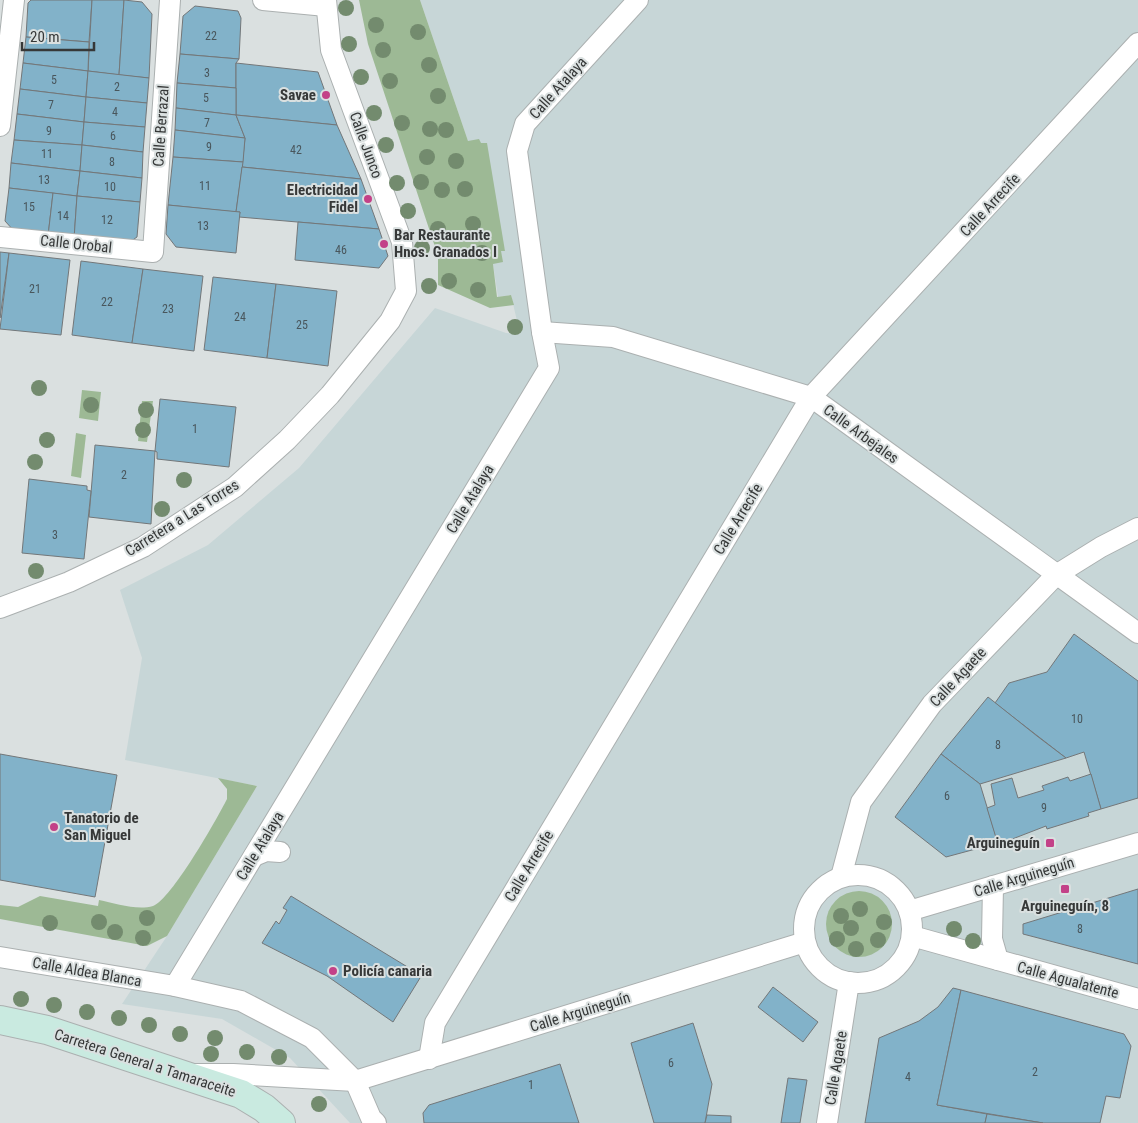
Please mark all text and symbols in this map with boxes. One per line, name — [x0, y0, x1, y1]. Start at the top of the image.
scale bar — [22, 20, 95, 52]
text: 20 m — [30, 28, 60, 46]
house number: 22 — [205, 29, 217, 43]
street label: Calle Atalaya — [526, 53, 590, 123]
house number: 3 — [204, 66, 210, 80]
house number: 5 — [51, 73, 57, 87]
house number: 2 — [114, 80, 120, 94]
street label: Calle Berrazal — [149, 85, 173, 167]
place label: Savae — [280, 86, 316, 104]
marker: Savae — [320, 89, 332, 101]
house number: 5 — [203, 91, 209, 105]
house number: 7 — [48, 98, 54, 112]
house number: 4 — [112, 105, 118, 119]
street label: Calle Junco — [346, 109, 386, 181]
house number: 7 — [204, 116, 210, 130]
house number: 9 — [46, 124, 52, 138]
house number: 6 — [110, 129, 116, 143]
house number: 9 — [206, 140, 212, 154]
house number: 42 — [290, 143, 302, 157]
house number: 11 — [41, 147, 53, 161]
house number: 8 — [109, 155, 115, 169]
street label: Calle Arrecife — [956, 170, 1024, 240]
house number: 13 — [38, 173, 50, 187]
house number: 11 — [199, 179, 211, 193]
house number: 10 — [104, 180, 116, 194]
place label: Electricidad Fidel — [287, 181, 358, 216]
marker: Electricidad Fidel — [362, 193, 374, 205]
house number: 15 — [23, 200, 35, 214]
house number: 14 — [57, 209, 69, 223]
house number: 12 — [101, 213, 113, 227]
house number: 13 — [197, 219, 209, 233]
place label: Bar Restaurante Hnos. Granados I — [394, 226, 497, 261]
street label: Calle Orobal — [39, 231, 113, 257]
marker: Bar Restaurante Hnos. Granados I — [378, 238, 390, 250]
house number: 46 — [335, 243, 347, 257]
house number: 21 — [29, 282, 41, 296]
house number: 22 — [101, 295, 113, 309]
house number: 23 — [162, 302, 174, 316]
house number: 24 — [234, 310, 246, 324]
house number: 25 — [296, 318, 308, 332]
street label: Calle Arbejales — [820, 401, 902, 467]
house number: 1 — [192, 422, 198, 436]
street label: Calle Atalaya — [442, 461, 498, 537]
house number: 2 — [121, 468, 127, 482]
street label: Carretera a Las Torres — [122, 476, 242, 560]
street label: Calle Arrecife — [710, 480, 766, 558]
house number: 3 — [52, 528, 58, 542]
street label: Calle Agaete — [926, 644, 990, 710]
house number: 10 — [1071, 712, 1083, 726]
house number: 8 — [995, 738, 1001, 752]
house number: 6 — [944, 789, 950, 803]
house number: 9 — [1041, 801, 1047, 815]
street label: Calle Atalaya — [232, 808, 288, 884]
place label: Tanatorio de San Miguel — [64, 809, 139, 844]
marker: Tanatorio de San Miguel — [48, 821, 60, 833]
street label: Calle Arrecife — [501, 827, 557, 905]
place label: Arguineguín — [967, 834, 1040, 852]
marker: Arguineguín — [1044, 837, 1056, 849]
street label: Calle Arguineguín — [972, 853, 1076, 901]
marker: Arguineguín, 8 — [1059, 883, 1071, 895]
place label: Arguineguín, 8 — [1021, 897, 1109, 915]
house number: 8 — [1077, 922, 1083, 936]
street label: Calle Aldea Blanca — [31, 954, 143, 990]
street label: Calle Agualatente — [1015, 958, 1121, 1002]
place label: Policía canaria — [343, 962, 432, 980]
marker: Policía canaria — [327, 965, 339, 977]
street label: Calle Arguineguín — [528, 988, 632, 1036]
street label: Carretera General a Tamaraceite — [52, 1025, 238, 1101]
street label: Calle Agaete — [821, 1030, 851, 1106]
house number: 6 — [668, 1056, 674, 1070]
house number: 2 — [1032, 1065, 1038, 1079]
house number: 4 — [905, 1070, 911, 1084]
house number: 1 — [528, 1078, 534, 1092]

